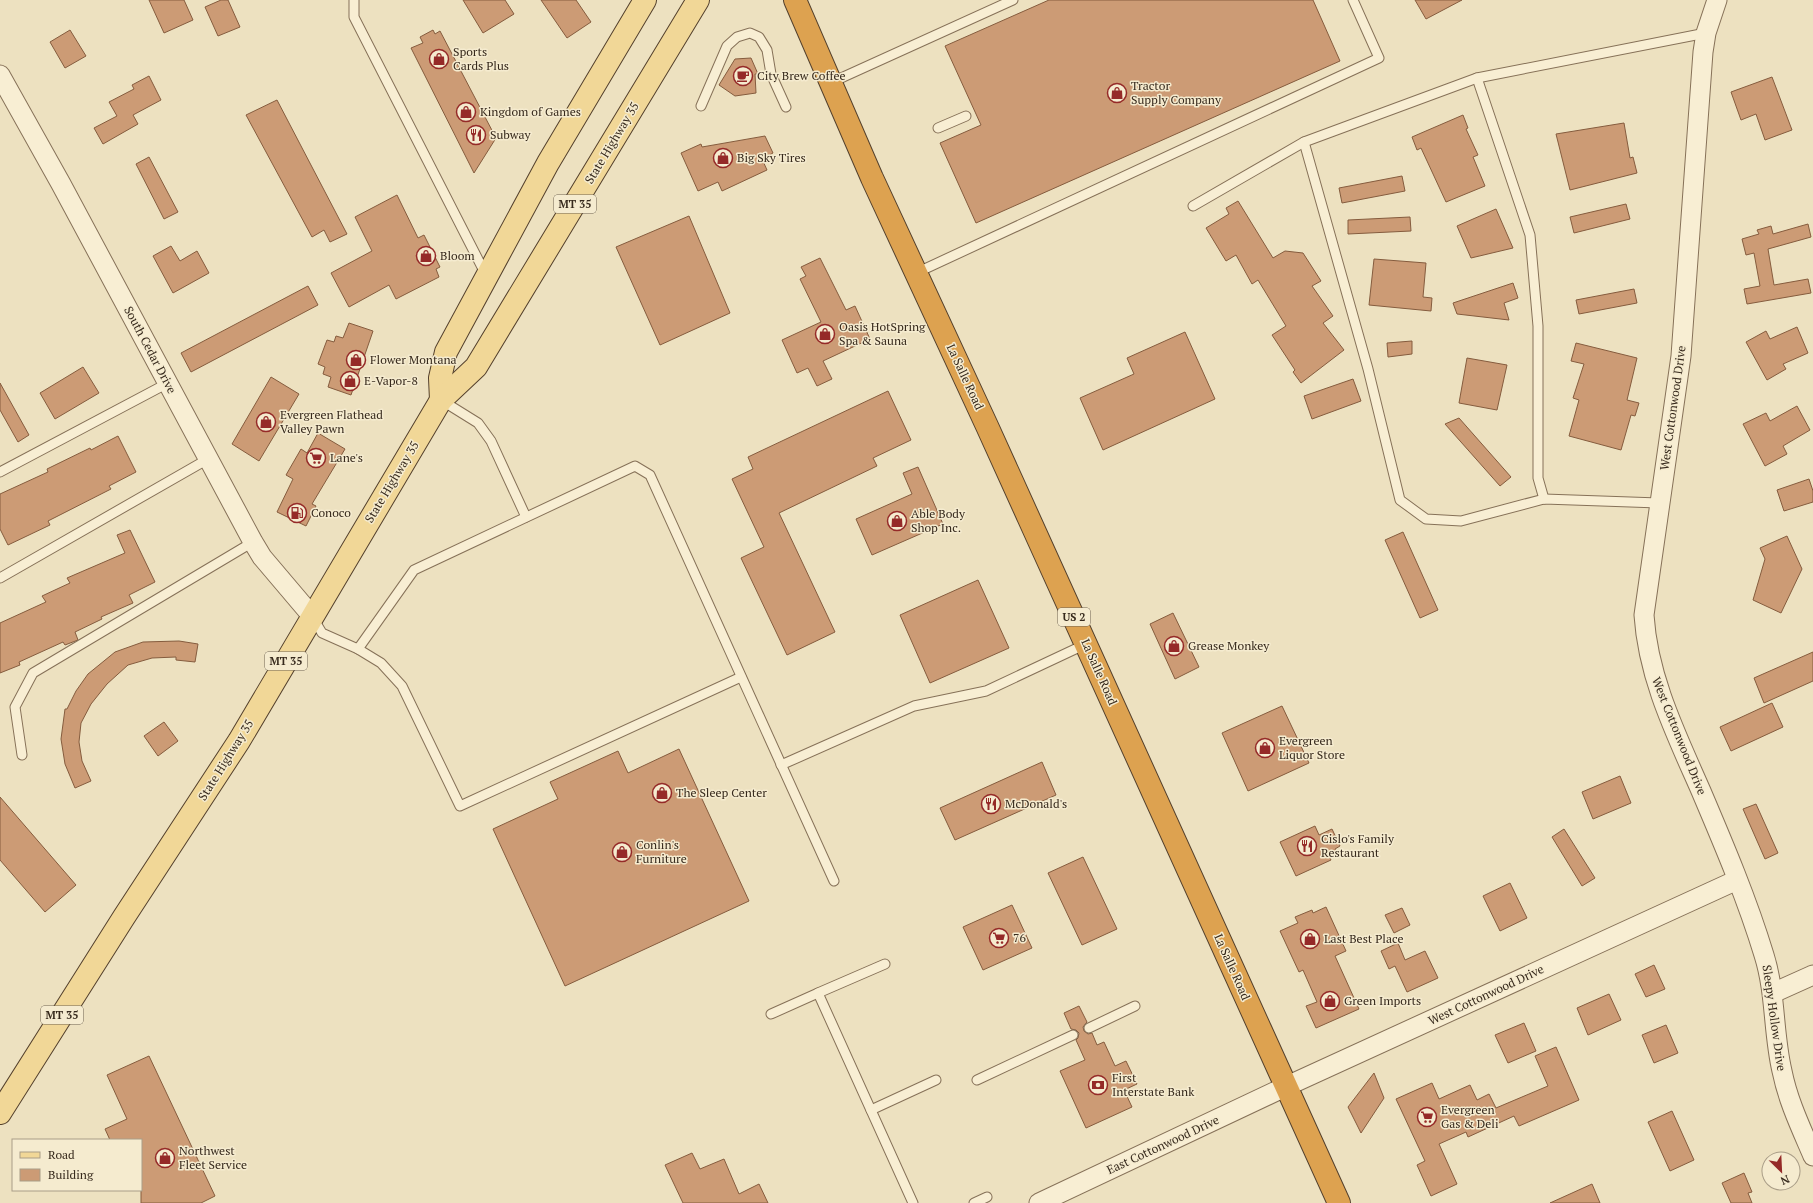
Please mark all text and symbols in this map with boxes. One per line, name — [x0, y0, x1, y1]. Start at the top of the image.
place label: Sports Cards Plus — [453, 44, 509, 73]
shop icon: Sports Cards Plus — [428, 48, 450, 70]
cafe icon: City Brew Coffee — [732, 65, 754, 87]
place label: City Brew Coffee — [757, 68, 846, 83]
place label: Tractor Supply Company — [1131, 78, 1222, 107]
shop icon: Tractor Supply Company — [1106, 82, 1128, 104]
street label: State Highway 35 — [581, 99, 642, 186]
shop icon: Kingdom of Games — [455, 101, 477, 123]
place label: Kingdom of Games — [480, 104, 581, 119]
restaurant icon: Subway — [465, 124, 487, 146]
place label: Subway — [490, 127, 532, 142]
shop icon: Big Sky Tires — [712, 147, 734, 169]
place label: Big Sky Tires — [737, 150, 806, 165]
road number: MT 35 — [554, 195, 596, 213]
shop icon: Bloom — [415, 245, 437, 267]
place label: Bloom — [440, 248, 475, 263]
street label: South Cedar Drive — [121, 304, 180, 396]
place label: Oasis HotSpring Spa & Sauna — [839, 319, 926, 348]
shop icon: Oasis HotSpring Spa & Sauna — [814, 323, 836, 345]
street label: La Salle Road — [944, 341, 987, 412]
street label: West Cottonwood Drive — [1656, 345, 1689, 471]
shop icon: Flower Montana — [345, 349, 367, 371]
place label: Flower Montana — [370, 352, 457, 367]
shop icon: E-Vapor-8 — [339, 370, 361, 392]
place label: E-Vapor-8 — [364, 373, 418, 388]
place label: Evergreen Flathead Valley Pawn — [280, 407, 383, 436]
shop icon: Evergreen Flathead Valley Pawn — [255, 411, 277, 433]
street label: State Highway 35 — [361, 438, 422, 525]
supermarket icon: Lane's — [305, 447, 327, 469]
place label: Lane's — [330, 450, 363, 465]
fuel station icon: Conoco — [286, 502, 308, 524]
place label: Conoco — [311, 505, 351, 520]
place label: Able Body Shop Inc. — [911, 506, 966, 535]
shop icon: Able Body Shop Inc. — [886, 510, 908, 532]
road number: US 2 — [1058, 608, 1090, 626]
shop icon: Grease Monkey — [1163, 635, 1185, 657]
street label: La Salle Road — [1078, 636, 1121, 708]
place label: Grease Monkey — [1188, 638, 1270, 653]
road number: MT 35 — [265, 652, 307, 670]
street label: West Cottonwood Drive — [1649, 675, 1710, 797]
street label: State Highway 35 — [195, 716, 256, 803]
place label: Evergreen Liquor Store — [1279, 733, 1345, 762]
shop icon: Evergreen Liquor Store — [1254, 737, 1276, 759]
shop icon: The Sleep Center — [651, 782, 673, 804]
place label: The Sleep Center — [676, 785, 767, 800]
restaurant icon: McDonald's — [980, 793, 1002, 815]
place label: McDonald's — [1005, 796, 1067, 811]
place label: Cislo's Family Restaurant — [1321, 831, 1395, 860]
restaurant icon: Cislo's Family Restaurant — [1296, 835, 1318, 857]
place label: Conlin's Furniture — [636, 837, 687, 866]
shop icon: Conlin's Furniture — [611, 841, 633, 863]
supermarket icon: 76 — [988, 927, 1010, 949]
shop icon: Last Best Place — [1299, 928, 1321, 950]
place label: 76 — [1013, 930, 1026, 945]
street label: La Salle Road — [1211, 931, 1254, 1003]
place label: Last Best Place — [1324, 931, 1403, 946]
street label: West Cottonwood Drive — [1426, 961, 1546, 1028]
street label: Sleepy Hollow Drive — [1760, 964, 1789, 1072]
shop icon: Green Imports — [1319, 990, 1341, 1012]
place label: Green Imports — [1344, 993, 1421, 1008]
road number: MT 35 — [41, 1006, 83, 1024]
place label: First Interstate Bank — [1112, 1070, 1195, 1099]
bank icon: First Interstate Bank — [1087, 1074, 1109, 1096]
place label: Evergreen Gas & Deli — [1441, 1102, 1499, 1131]
supermarket icon: Evergreen Gas & Deli — [1416, 1106, 1438, 1128]
street label: East Cottonwood Drive — [1104, 1112, 1221, 1177]
legend — [12, 1139, 142, 1191]
place label: Northwest Fleet Service — [179, 1143, 247, 1172]
text: Road — [48, 1147, 75, 1162]
shop icon: Northwest Fleet Service — [154, 1147, 176, 1169]
north arrow — [1761, 1151, 1801, 1191]
text: Building — [48, 1167, 94, 1182]
text: N — [1778, 1172, 1792, 1188]

